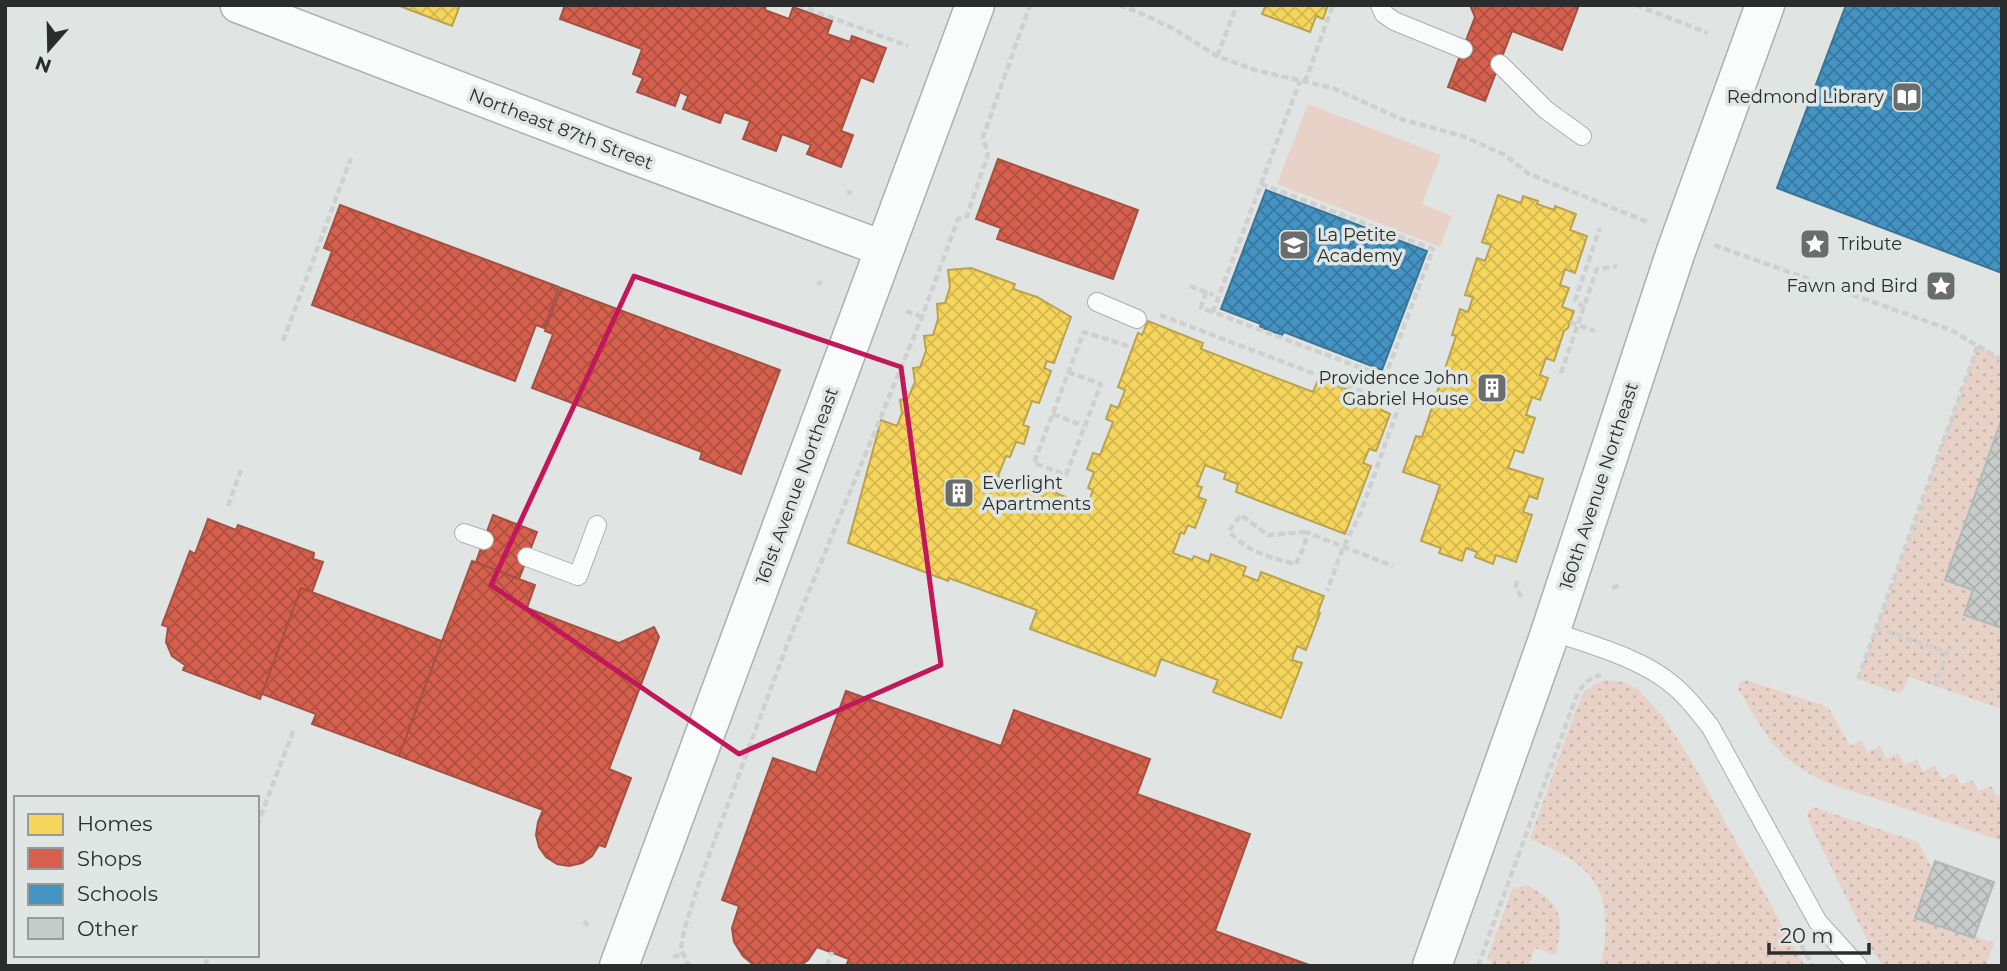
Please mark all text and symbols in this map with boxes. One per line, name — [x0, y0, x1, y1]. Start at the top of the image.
north arrow — [14, 14, 84, 84]
text: N — [32, 51, 55, 78]
library icon: Redmond Library — [1890, 80, 1924, 114]
street label: Northeast 87th Street — [466, 84, 656, 174]
place label: Redmond Library — [1727, 86, 1884, 108]
place label: La Petite Academy — [1317, 224, 1402, 267]
place icon: Tribute — [1798, 227, 1832, 261]
school or university icon: La Petite Academy — [1277, 228, 1311, 262]
place label: Tribute — [1838, 233, 1902, 255]
place icon: Fawn and Bird — [1924, 269, 1958, 303]
place label: Fawn and Bird — [1787, 275, 1918, 297]
place label: Providence John Gabriel House — [1318, 367, 1469, 410]
building icon: Providence John Gabriel House — [1475, 371, 1509, 405]
street label: 160th Avenue Northeast — [1555, 380, 1643, 592]
street label: 161st Avenue Northeast — [751, 385, 843, 587]
place label: Everlight Apartments — [982, 472, 1091, 515]
building icon: Everlight Apartments — [942, 476, 976, 510]
legend — [14, 796, 259, 957]
text: Homes — [77, 811, 152, 836]
text: Shops — [77, 846, 142, 871]
text: Schools — [77, 881, 158, 906]
scale bar — [1769, 912, 1869, 956]
text: Other — [77, 916, 139, 941]
text: 20 m — [1780, 923, 1834, 948]

